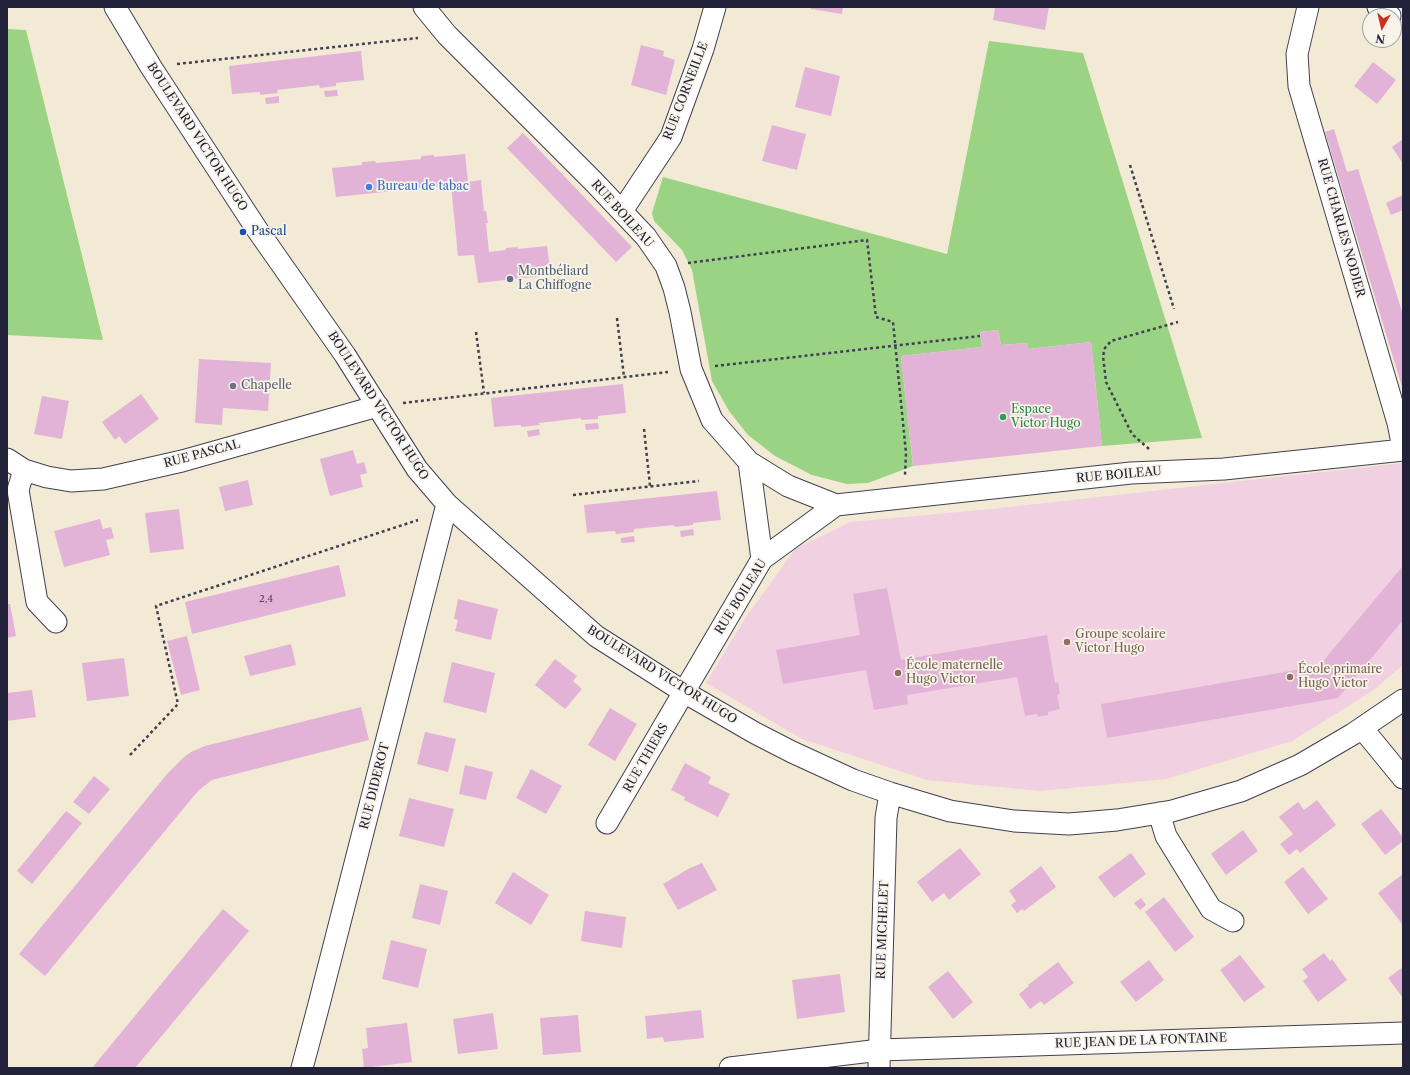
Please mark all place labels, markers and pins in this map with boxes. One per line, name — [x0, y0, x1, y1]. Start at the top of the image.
place label: Bureau de tabac — [377, 180, 469, 194]
marker: Bureau de tabac — [364, 182, 374, 192]
place label: Pascal — [251, 225, 287, 239]
marker: Pascal — [238, 227, 248, 237]
place label: Montbéliard La Chiffogne — [518, 265, 592, 293]
marker: Montbéliard La Chiffogne — [505, 274, 515, 284]
place label: Chapelle — [241, 379, 292, 393]
marker: Chapelle — [228, 381, 238, 391]
place label: Espace Victor Hugo — [1011, 403, 1081, 431]
marker: Espace Victor Hugo — [998, 412, 1008, 422]
place label: Groupe scolaire Victor Hugo — [1075, 628, 1166, 656]
marker: Groupe scolaire Victor Hugo — [1062, 637, 1072, 647]
place label: École maternelle Hugo Victor — [906, 659, 1003, 687]
place label: École primaire Hugo Victor — [1298, 663, 1382, 691]
marker: École maternelle Hugo Victor — [893, 668, 903, 678]
marker: École primaire Hugo Victor — [1285, 672, 1295, 682]

